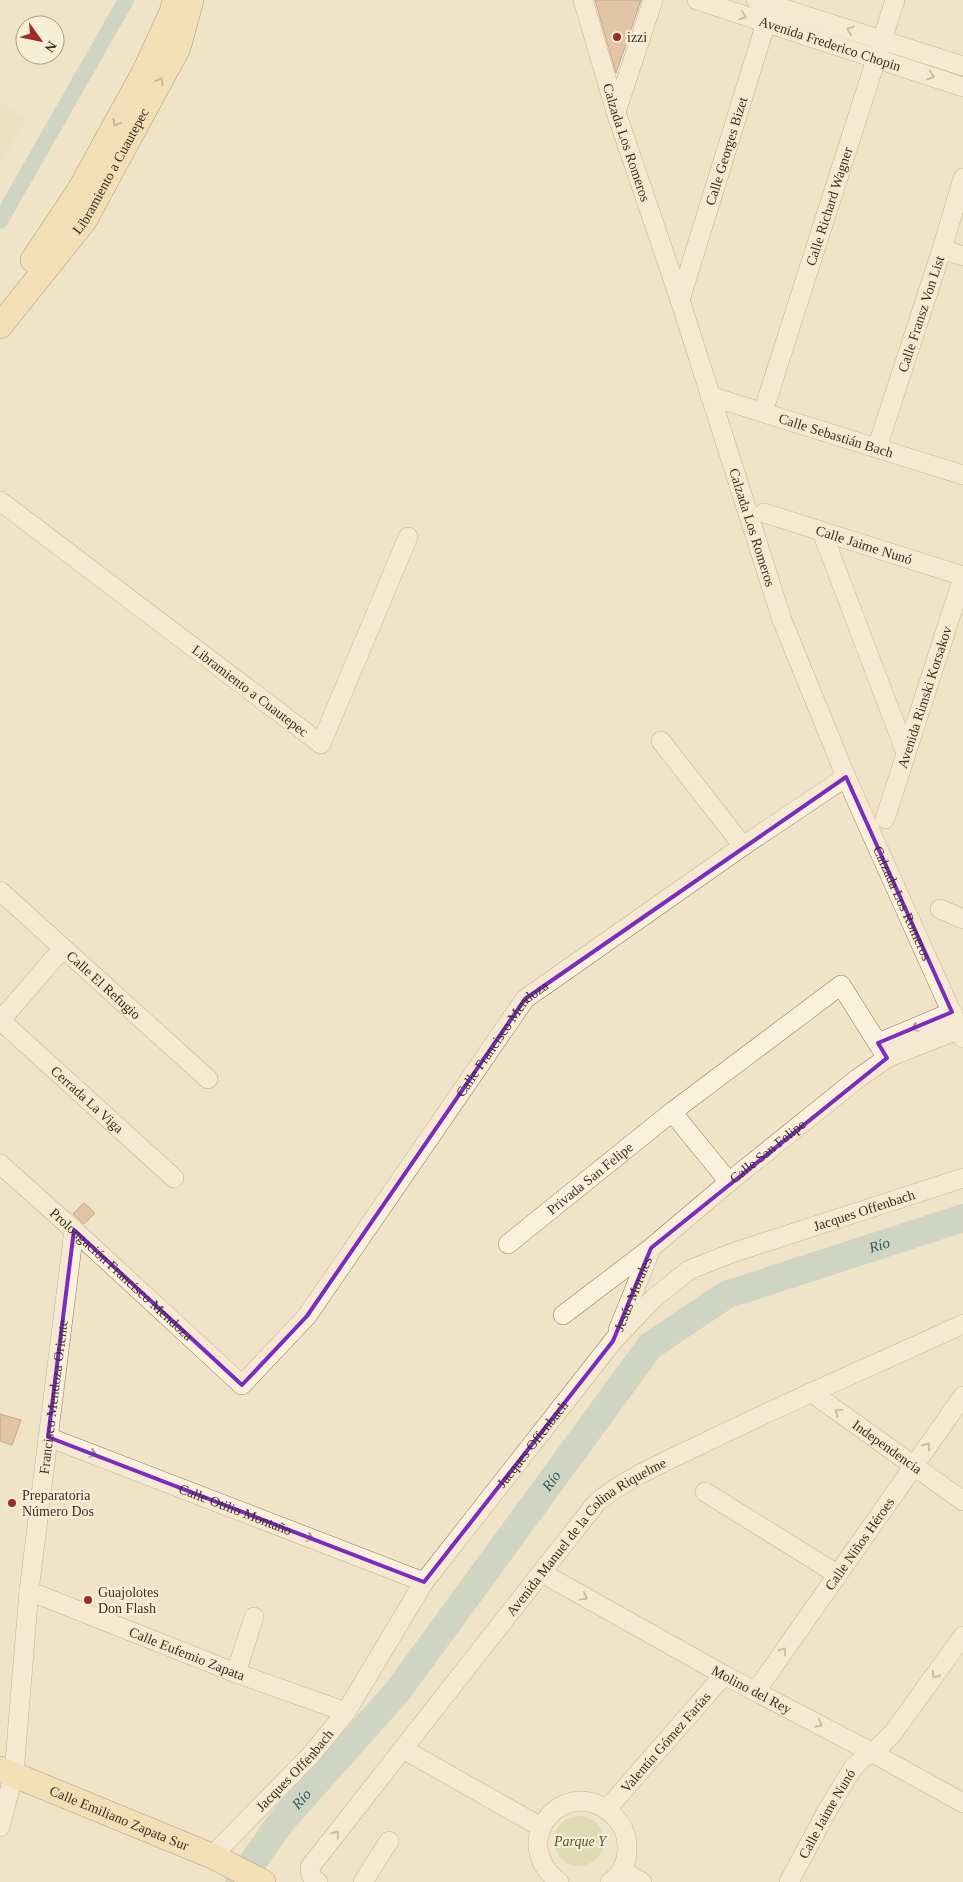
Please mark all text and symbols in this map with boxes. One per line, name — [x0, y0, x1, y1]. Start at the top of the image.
one-way arrow — [738, 10, 747, 20]
street label: Avenida Frederico Chopin — [757, 13, 903, 74]
north arrow — [15, 15, 65, 65]
one-way arrow — [846, 26, 855, 36]
place label: izzi — [627, 30, 647, 45]
marker: izzi — [611, 31, 623, 43]
text: N — [41, 38, 60, 55]
one-way arrow — [926, 71, 935, 81]
one-way arrow — [154, 78, 164, 87]
street label: Calzada Los Romeros — [600, 81, 653, 203]
street label: Calle Georges Bizet — [702, 95, 750, 207]
street label: Libramiento a Cuautepec — [69, 106, 151, 237]
one-way arrow — [113, 117, 123, 126]
street label: Calle Richard Wagner — [803, 145, 855, 268]
street label: Calle Fransz Von List — [895, 254, 947, 374]
street label: Calle Sebastián Bach — [777, 410, 895, 460]
street label: Calzada Los Romeros — [727, 466, 778, 589]
street label: Calle Jaime Nunó — [814, 522, 914, 567]
street label: Avenida Rimski Korsakov — [894, 624, 954, 770]
street label: Libramiento a Cuautepec — [189, 642, 311, 739]
street label: Calzada Los Romeros — [870, 844, 935, 963]
street label: Calle El Refugio — [64, 948, 144, 1022]
street label: Calle Francisco Mendoza — [453, 977, 551, 1100]
one-way arrow — [911, 1021, 920, 1032]
street label: Cerrada La Viga — [48, 1063, 127, 1136]
street label: Calle San Felipe — [727, 1116, 808, 1186]
street label: Privada San Felipe — [544, 1139, 636, 1217]
street label: Jacques Offenbach — [811, 1187, 917, 1234]
street label: Prolongación Francisco Mendoza — [47, 1205, 197, 1344]
water label: Río — [866, 1234, 892, 1256]
street label: Jesús Morales — [611, 1254, 655, 1333]
street label: Francisco Mendoza Oriente — [36, 1319, 70, 1475]
street label: Jacques Offenbach — [494, 1398, 571, 1490]
one-way arrow — [834, 1409, 844, 1418]
street label: Independencia — [850, 1417, 926, 1477]
one-way arrow — [921, 1442, 930, 1452]
one-way arrow — [89, 1448, 97, 1458]
street label: Avenida Manuel de la Colina Riquelme — [503, 1455, 669, 1619]
water label: Río — [538, 1467, 564, 1495]
street label: Calle Otilio Montaño — [177, 1481, 294, 1538]
place label: Preparatoria Número Dos — [22, 1488, 94, 1519]
street label: Calle Niños Héroes — [822, 1494, 897, 1593]
marker: Preparatoria Número Dos — [6, 1497, 18, 1509]
one-way arrow — [305, 1532, 314, 1542]
place label: Guajolotes Don Flash — [98, 1585, 159, 1616]
one-way arrow — [579, 1590, 588, 1600]
marker: Guajolotes Don Flash — [82, 1594, 94, 1606]
street label: Calle Eufemio Zapata — [127, 1624, 248, 1683]
one-way arrow — [777, 1647, 786, 1657]
street label: Molino del Rey — [709, 1662, 794, 1717]
one-way arrow — [932, 1669, 941, 1679]
street label: Valentín Gómez Farías — [618, 1689, 713, 1795]
one-way arrow — [814, 1718, 823, 1728]
street label: Jacques Offenbach — [253, 1727, 336, 1814]
street label: Calle Jaime Nunó — [795, 1766, 858, 1861]
street label: Calle Emiliano Zapata Sur — [48, 1783, 191, 1853]
water label: Río — [288, 1786, 315, 1813]
one-way arrow — [330, 1830, 339, 1840]
park label: Parque Y — [553, 1834, 608, 1849]

